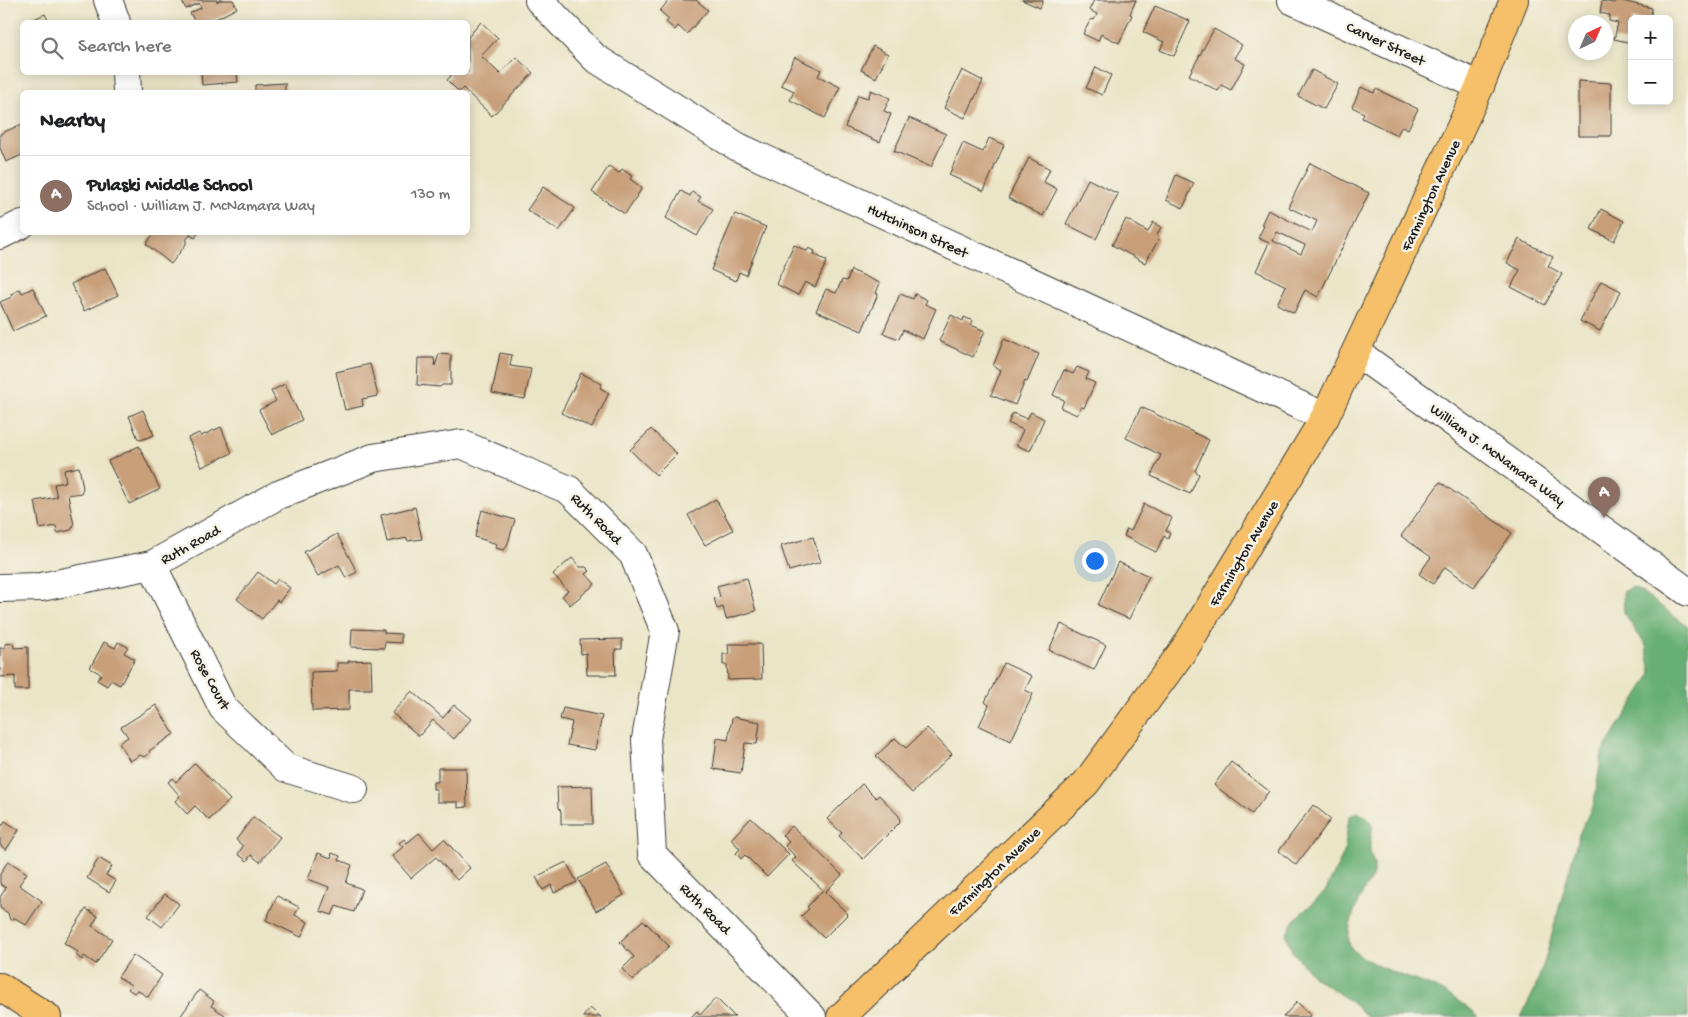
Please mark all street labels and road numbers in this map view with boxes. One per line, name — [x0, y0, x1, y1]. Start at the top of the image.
street label: Carver Street — [1343, 19, 1429, 72]
street label: Farmington Avenue — [1398, 137, 1466, 255]
street label: Hutchinson Street — [864, 201, 972, 264]
street label: William J. McNamara Way — [1426, 400, 1568, 511]
street label: Ruth Road — [566, 490, 626, 550]
street label: Farmington Avenue — [1205, 498, 1284, 611]
street label: Ruth Road — [158, 521, 225, 569]
street label: Rose Court — [185, 646, 234, 715]
street label: Farmington Avenue — [945, 824, 1045, 921]
street label: Ruth Road — [675, 880, 735, 940]

